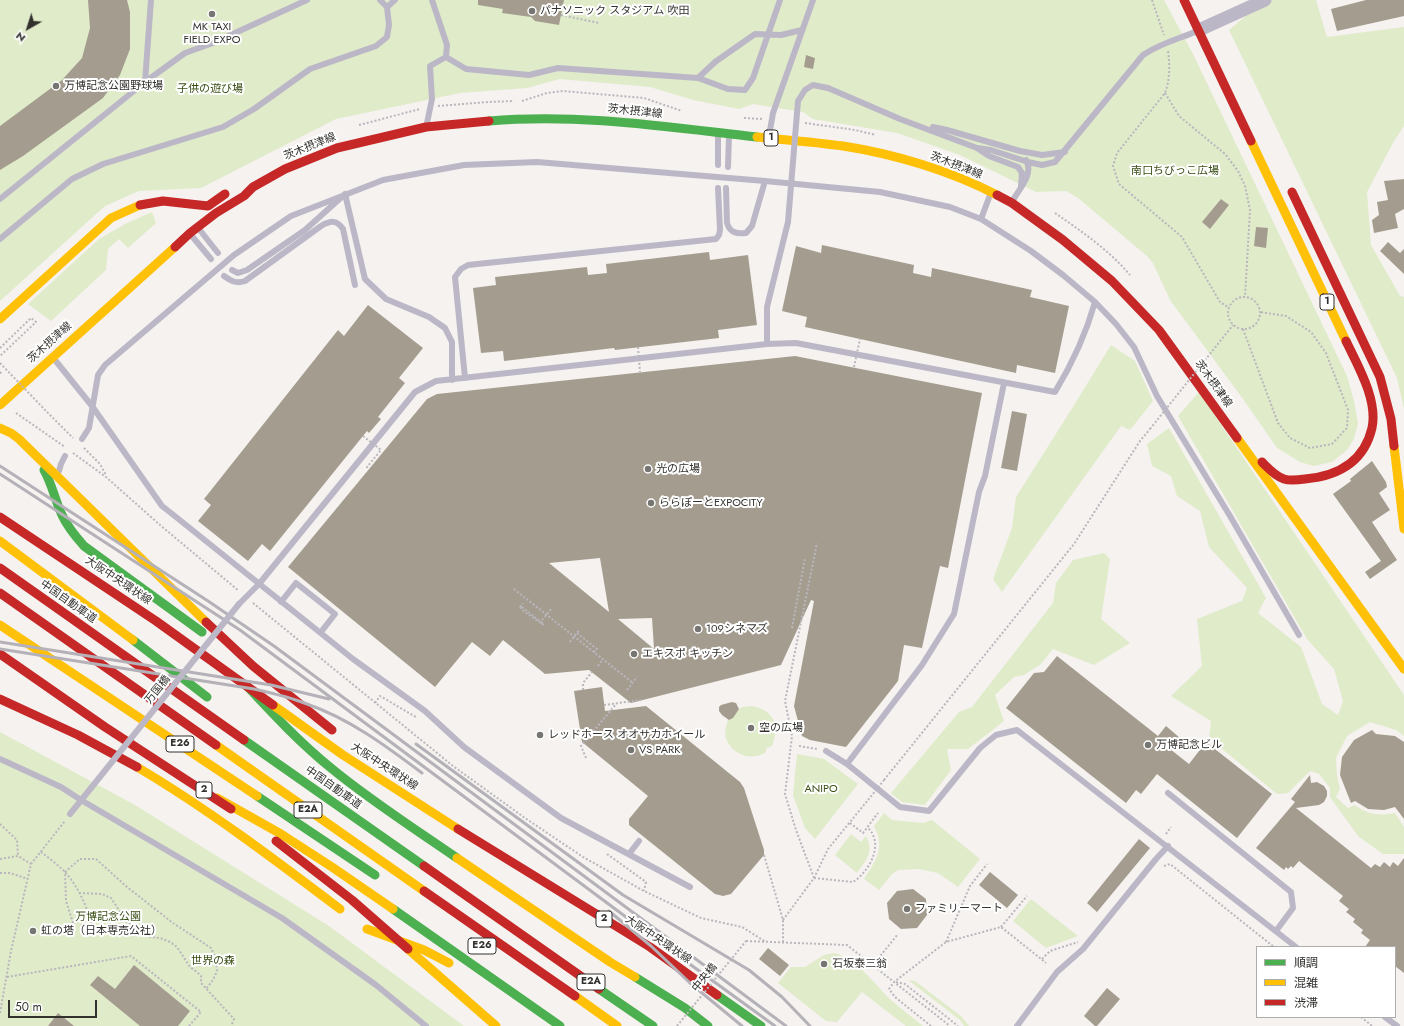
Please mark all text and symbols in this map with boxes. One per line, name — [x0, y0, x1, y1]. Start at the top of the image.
place label: パナソニック スタジアム 吹田 — [540, 4, 690, 18]
marker: パナソニック スタジアム 吹田 — [527, 6, 537, 16]
north arrow — [8, 8, 48, 48]
marker: MK TAXI FIELD EXPO — [207, 9, 217, 19]
place label: MK TAXI FIELD EXPO — [184, 20, 240, 46]
text: N — [12, 28, 29, 46]
place label: 万博記念公園野球場 — [64, 79, 163, 93]
marker: 万博記念公園野球場 — [51, 81, 61, 91]
park label: 子供の遊び場 — [177, 82, 243, 96]
street label: 茨木摂津線 — [607, 103, 663, 121]
road number: 1 — [764, 130, 778, 146]
street label: 茨木摂津線 — [282, 131, 338, 163]
street label: 茨木摂津線 — [928, 150, 984, 182]
park label: 南口ちびっこ広場 — [1131, 164, 1219, 178]
road number: 1 — [1320, 294, 1334, 310]
street label: 茨木摂津線 — [25, 320, 75, 366]
street label: 茨木摂津線 — [1191, 358, 1235, 410]
place label: 光の広場 — [656, 462, 700, 476]
marker: 光の広場 — [643, 464, 653, 474]
place label: ららぽーとEXPOCITY — [659, 496, 763, 510]
marker: ららぽーとEXPOCITY — [646, 498, 656, 508]
street label: 大阪中央環状線 — [82, 554, 154, 608]
street label: 中国自動車道 — [37, 578, 99, 626]
place label: 109シネマズ — [706, 622, 768, 636]
marker: 109シネマズ — [693, 624, 703, 634]
place label: エキスポ キッチン — [642, 647, 733, 661]
marker: エキスポ キッチン — [629, 649, 639, 659]
street label: 万国橋 — [142, 673, 174, 707]
place label: 空の広場 — [759, 721, 803, 735]
marker: 空の広場 — [746, 723, 756, 733]
place label: レッドホース オオサカホイール — [548, 728, 705, 742]
marker: レッドホース オオサカホイール — [535, 730, 545, 740]
road number: E26 — [166, 736, 194, 752]
place label: 万博記念ビル — [1156, 738, 1222, 752]
street label: 大阪中央環状線 — [348, 740, 420, 794]
marker: 万博記念ビル — [1143, 740, 1153, 750]
place label: VS PARK — [639, 743, 680, 757]
marker: VS PARK — [626, 745, 636, 755]
street label: 中国自動車道 — [302, 764, 364, 812]
road number: 2 — [196, 782, 212, 798]
park label: ANIPO — [804, 782, 838, 796]
road number: E2A — [294, 802, 322, 818]
place label: ファミリーマート — [915, 902, 1003, 916]
marker: ファミリーマート — [902, 904, 912, 914]
park label: 万博記念公園 — [75, 910, 141, 924]
road number: 2 — [596, 911, 612, 927]
street label: 大阪中央環状線 — [622, 913, 694, 967]
place label: 虹の塔（日本専売公社） — [41, 924, 162, 938]
marker: 虹の塔（日本専売公社） — [28, 926, 38, 936]
road number: E26 — [468, 938, 496, 954]
legend — [1256, 946, 1396, 1018]
park label: 世界の森 — [191, 954, 235, 968]
text: 順調 — [1294, 954, 1318, 972]
place label: 石坂泰三翁 — [832, 957, 887, 971]
marker: 石坂泰三翁 — [819, 959, 829, 969]
street label: 中央橋 — [689, 961, 721, 995]
road number: E2A — [577, 974, 605, 990]
text: 混雑 — [1294, 974, 1318, 992]
scale bar — [10, 992, 99, 1018]
text: 渋滞 — [1294, 994, 1318, 1012]
text: 50 m — [15, 998, 42, 1016]

